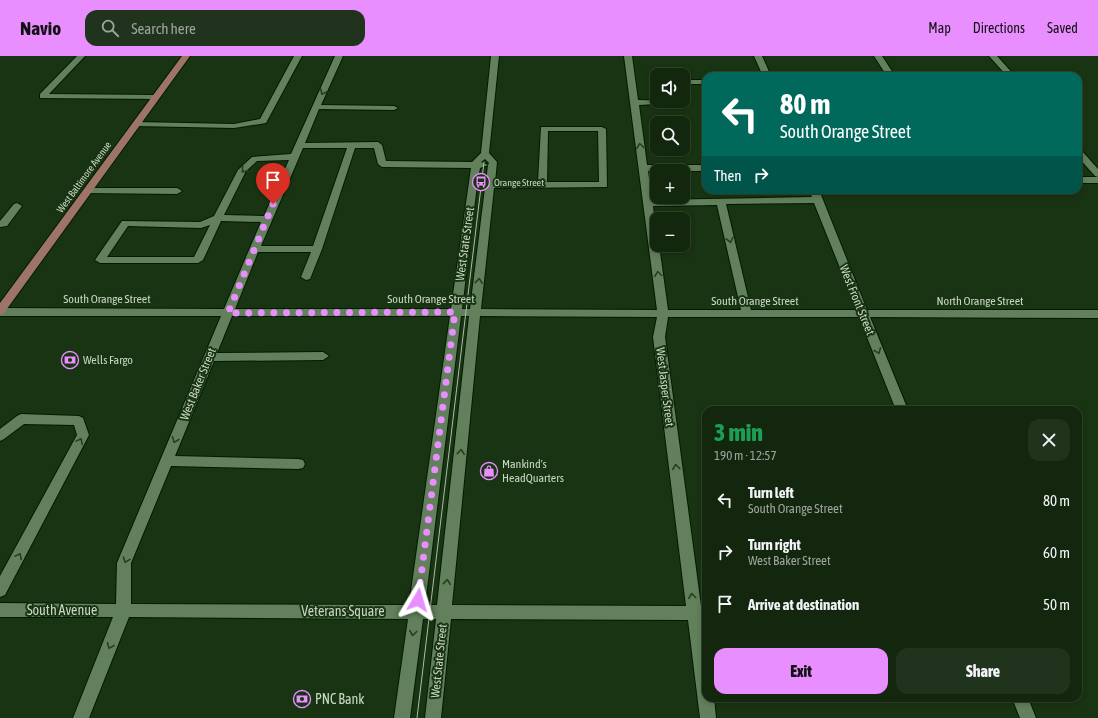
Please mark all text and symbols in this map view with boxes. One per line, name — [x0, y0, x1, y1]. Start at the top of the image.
search box — [85, 10, 365, 46]
text: Navio — [20, 17, 61, 39]
icon: search — [99, 17, 121, 39]
text: Search here — [131, 20, 196, 37]
text: Map — [928, 20, 951, 36]
text: Directions — [973, 20, 1025, 36]
text: Saved — [1047, 20, 1078, 36]
map controls — [650, 68, 690, 252]
button: sound — [650, 68, 690, 108]
one-way arrow — [320, 87, 328, 95]
icon: left — [714, 88, 766, 140]
text: 80 m — [780, 88, 830, 120]
button: search — [650, 116, 690, 156]
text: South Orange Street — [780, 121, 911, 142]
street label: West Baltimore Avenue — [55, 139, 114, 215]
one-way arrow — [636, 142, 645, 149]
pin — [256, 163, 290, 204]
button: + — [650, 164, 690, 204]
icon: right — [750, 164, 772, 186]
one-way arrow — [242, 165, 249, 173]
text: Then — [714, 167, 742, 184]
icon: arrive — [262, 169, 284, 191]
bus stop icon: Orange Street — [471, 172, 491, 192]
place label: Orange Street — [494, 177, 544, 188]
street label: West State Street — [453, 206, 477, 282]
button: − — [650, 212, 690, 252]
one-way arrow — [725, 236, 733, 243]
street label: West Front Street — [837, 263, 878, 337]
one-way arrow — [654, 271, 663, 277]
one-way arrow — [474, 278, 483, 284]
street label: South Orange Street — [63, 292, 151, 306]
street label: South Orange Street — [387, 292, 475, 306]
street label: South Orange Street — [711, 294, 799, 308]
street label: North Orange Street — [936, 294, 1024, 308]
street label: West Baker Street — [177, 345, 219, 422]
street label: West Jasper Street — [653, 347, 677, 428]
one-way arrow — [873, 347, 881, 354]
bank icon: Wells Fargo — [60, 350, 80, 370]
place label: Wells Fargo — [83, 353, 133, 367]
text: 3 min — [714, 419, 763, 446]
button: close — [1028, 419, 1070, 461]
one-way arrow — [172, 435, 180, 443]
one-way arrow — [75, 438, 83, 446]
text: 190 m · 12:57 — [714, 448, 777, 463]
one-way arrow — [456, 449, 465, 455]
place label: Mankind's HeadQuarters — [502, 457, 564, 485]
shop icon: Mankind's HeadQuarters — [479, 461, 499, 481]
one-way arrow — [672, 464, 681, 470]
text: Turn left — [748, 484, 794, 501]
icon: left — [714, 489, 736, 511]
text: 80 m — [1043, 492, 1070, 509]
text: South Orange Street — [748, 501, 843, 516]
text: Turn right — [748, 536, 801, 553]
icon: right — [714, 541, 736, 563]
text: 60 m — [1043, 544, 1070, 561]
one-way arrow — [14, 553, 21, 560]
text: West Baker Street — [748, 553, 831, 568]
one-way arrow — [122, 557, 131, 564]
position arrow — [397, 579, 439, 621]
one-way arrow — [442, 579, 451, 585]
one-way arrow — [688, 593, 697, 599]
icon: arrive — [714, 593, 736, 615]
text: Arrive at destination — [748, 596, 859, 613]
text: 50 m — [1043, 596, 1070, 613]
street label: South Avenue — [27, 602, 97, 618]
street label: Veterans Square — [301, 603, 385, 619]
street label: West State Street — [428, 623, 450, 699]
one-way arrow — [409, 630, 418, 636]
one-way arrow — [107, 643, 115, 650]
button: Exit — [714, 648, 888, 694]
button: Share — [896, 648, 1070, 694]
bank icon: PNC Bank — [292, 689, 312, 709]
place label: PNC Bank — [315, 691, 364, 707]

